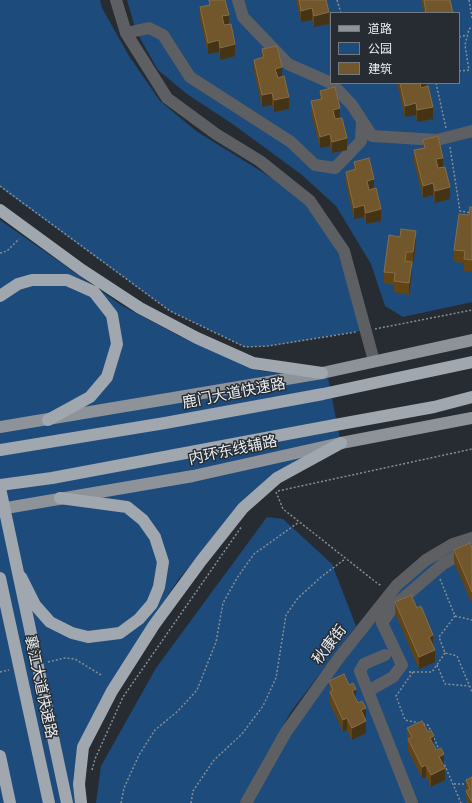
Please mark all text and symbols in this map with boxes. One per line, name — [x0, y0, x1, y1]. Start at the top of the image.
legend — [330, 12, 460, 84]
text: 道路 — [368, 22, 392, 37]
text: 公园 — [368, 42, 392, 57]
text: 建筑 — [368, 62, 392, 77]
street label: 鹿门大道快速路 — [181, 375, 287, 413]
street label: 内环东线辅路 — [187, 433, 279, 469]
street label: 秋康街 — [309, 622, 351, 668]
street label: 襄江大道快速路 — [20, 634, 60, 740]

